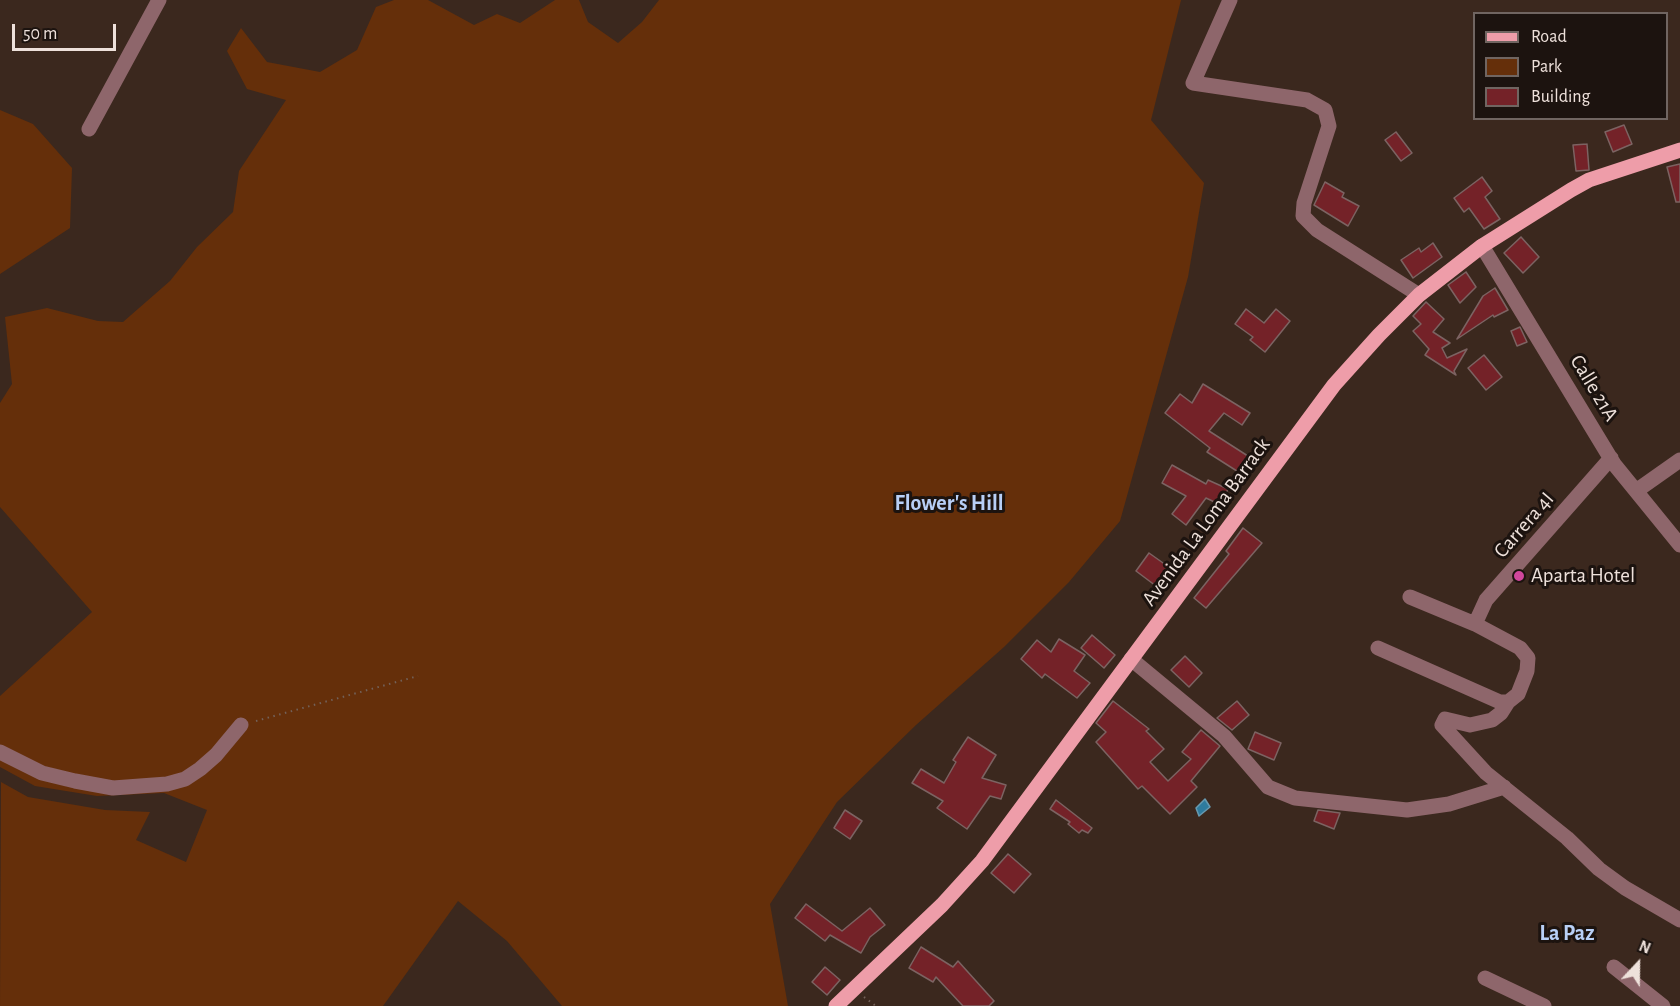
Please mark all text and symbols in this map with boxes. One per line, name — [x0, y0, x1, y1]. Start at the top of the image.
scale bar — [15, 12, 118, 50]
legend — [1473, 12, 1668, 120]
text: 50 m — [23, 25, 57, 43]
text: Road — [1531, 28, 1567, 46]
text: Park — [1531, 58, 1562, 76]
text: Building — [1531, 88, 1590, 106]
street label: Calle 21A — [1564, 350, 1624, 426]
street label: Avenida La Loma Barrack — [1136, 433, 1276, 611]
street label: Carrera 4I — [1489, 487, 1559, 563]
district label: Flower's Hill — [895, 490, 1003, 516]
place label: Aparta Hotel — [1531, 563, 1635, 589]
marker: Aparta Hotel — [1512, 569, 1526, 583]
district label: La Paz — [1540, 920, 1594, 946]
north arrow — [1608, 934, 1668, 994]
text: N — [1637, 938, 1653, 957]

